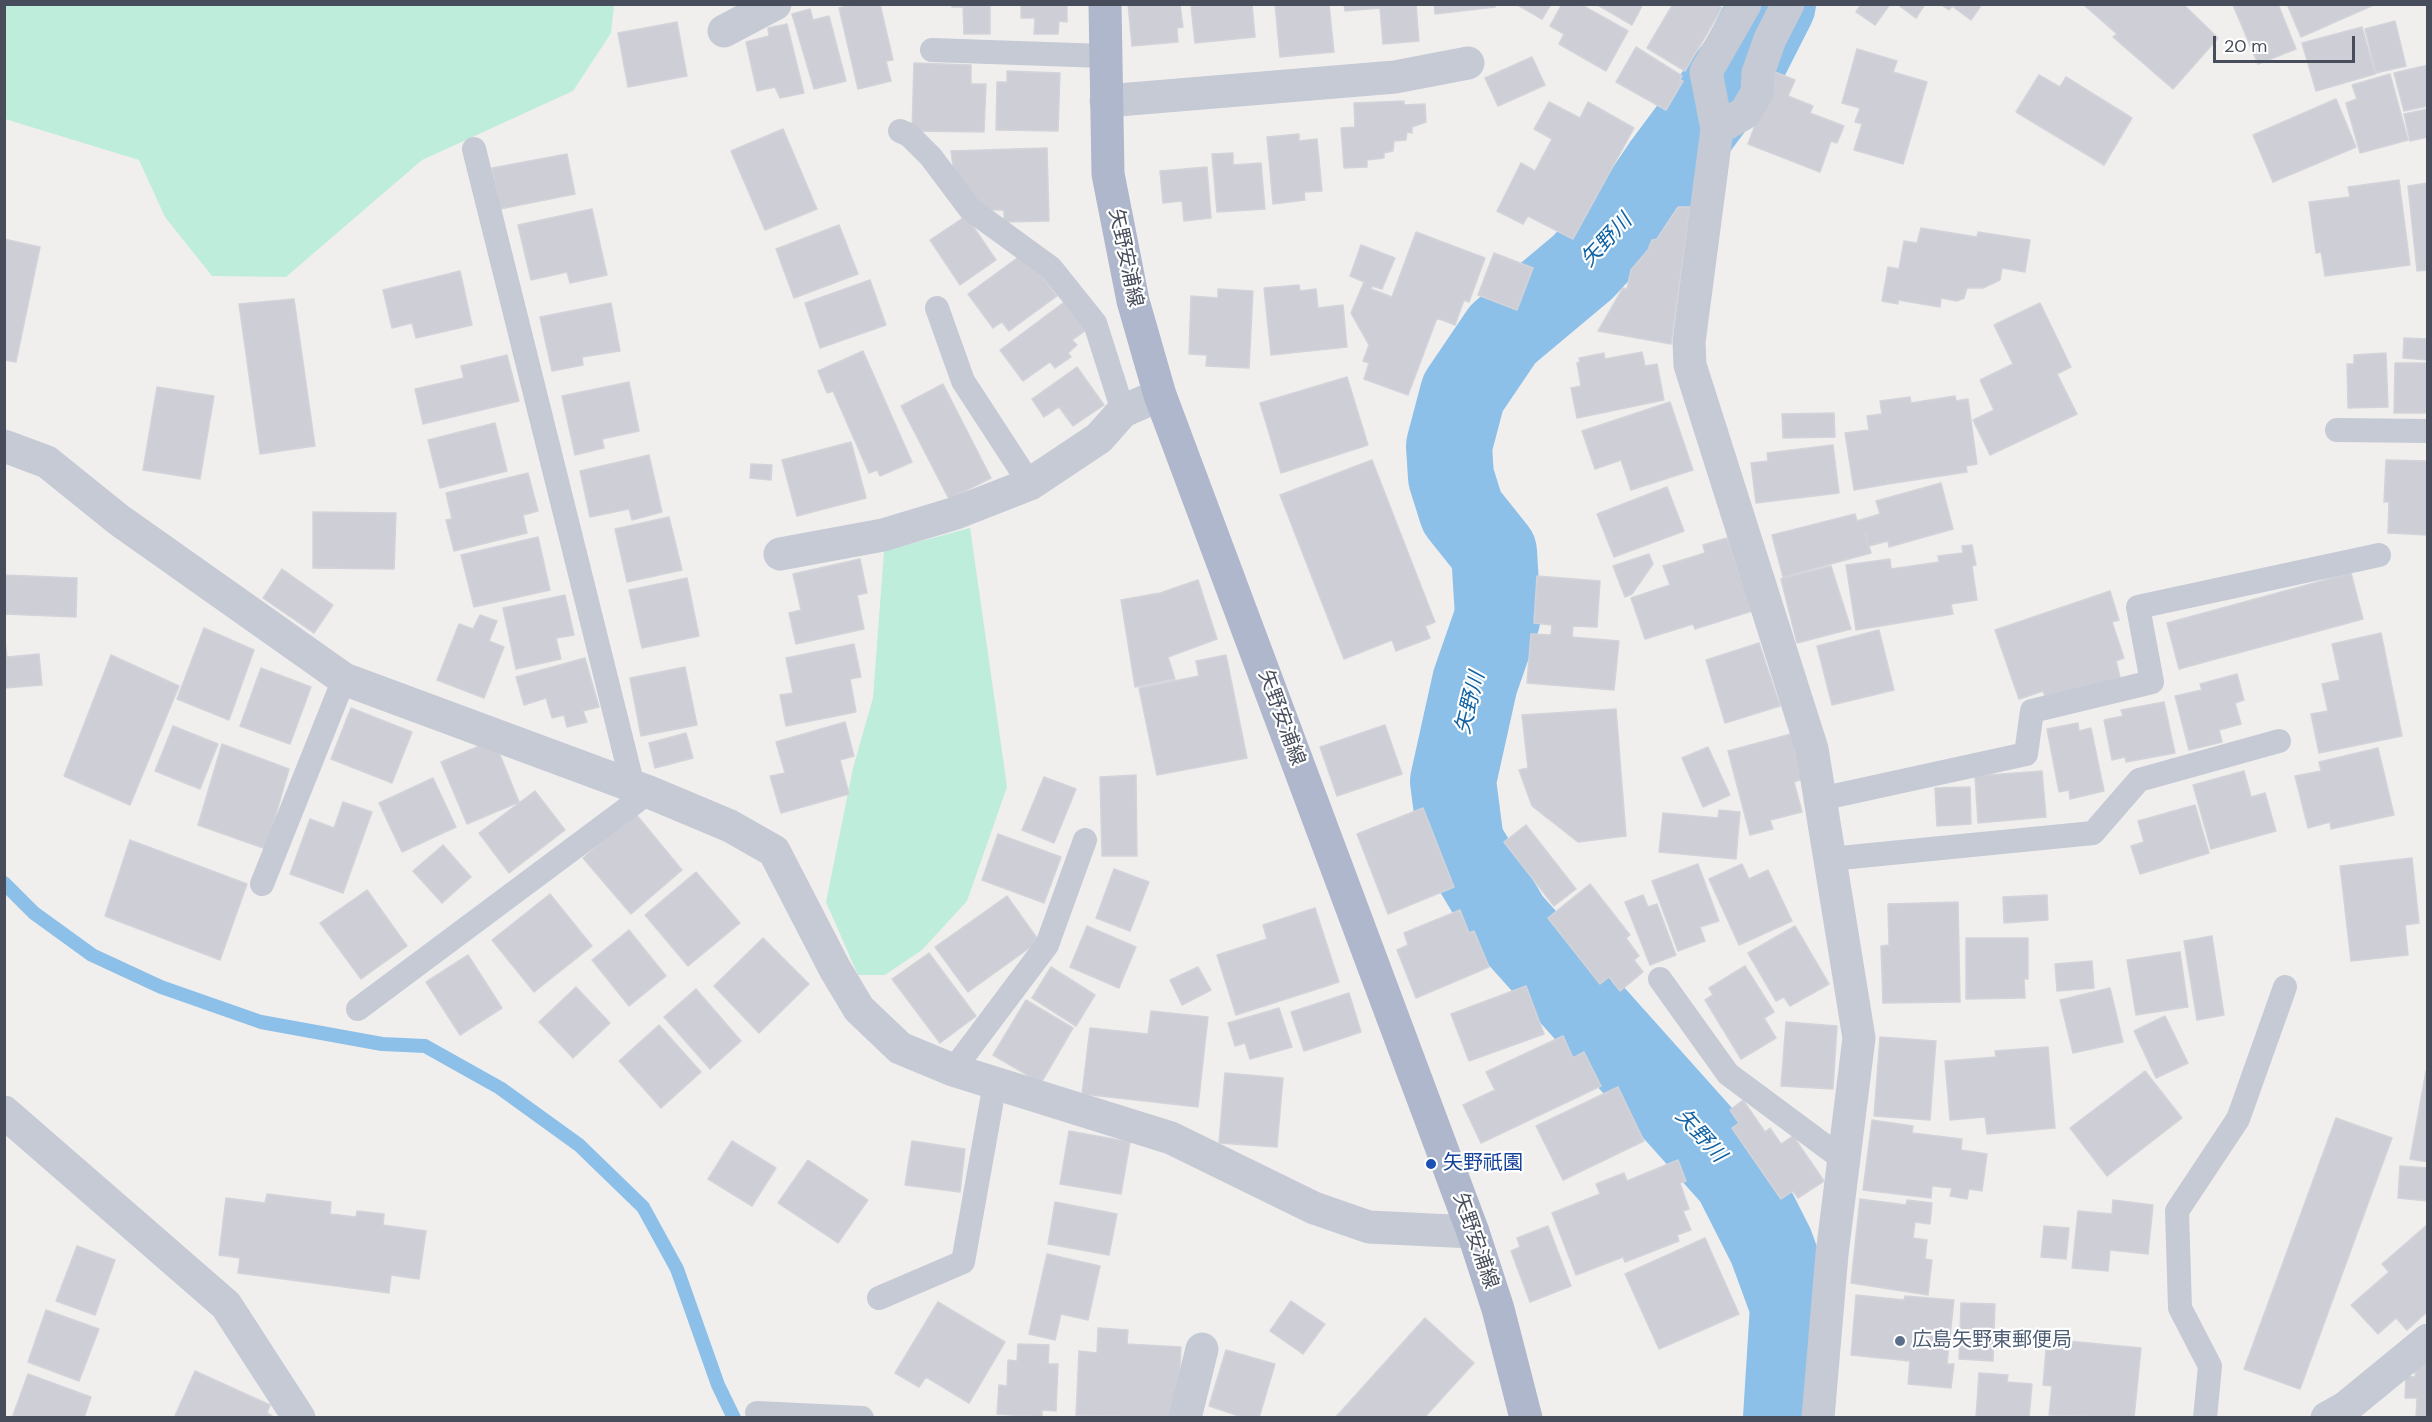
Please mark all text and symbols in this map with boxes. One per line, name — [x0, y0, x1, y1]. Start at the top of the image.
scale bar — [2216, 24, 2358, 62]
text: 20 m — [2224, 34, 2267, 58]
street label: 矢野安浦線 — [1103, 207, 1147, 309]
water label: 矢野川 — [1576, 209, 1638, 273]
street label: 矢野安浦線 — [1253, 667, 1309, 769]
water label: 矢野川 — [1451, 669, 1491, 737]
water label: 矢野川 — [1670, 1104, 1730, 1168]
place label: 矢野祇園 — [1443, 1152, 1523, 1176]
marker: 矢野祇園 — [1424, 1157, 1438, 1171]
street label: 矢野安浦線 — [1447, 1190, 1503, 1292]
place label: 広島矢野東郵便局 — [1912, 1329, 2072, 1353]
marker: 広島矢野東郵便局 — [1893, 1334, 1907, 1348]

